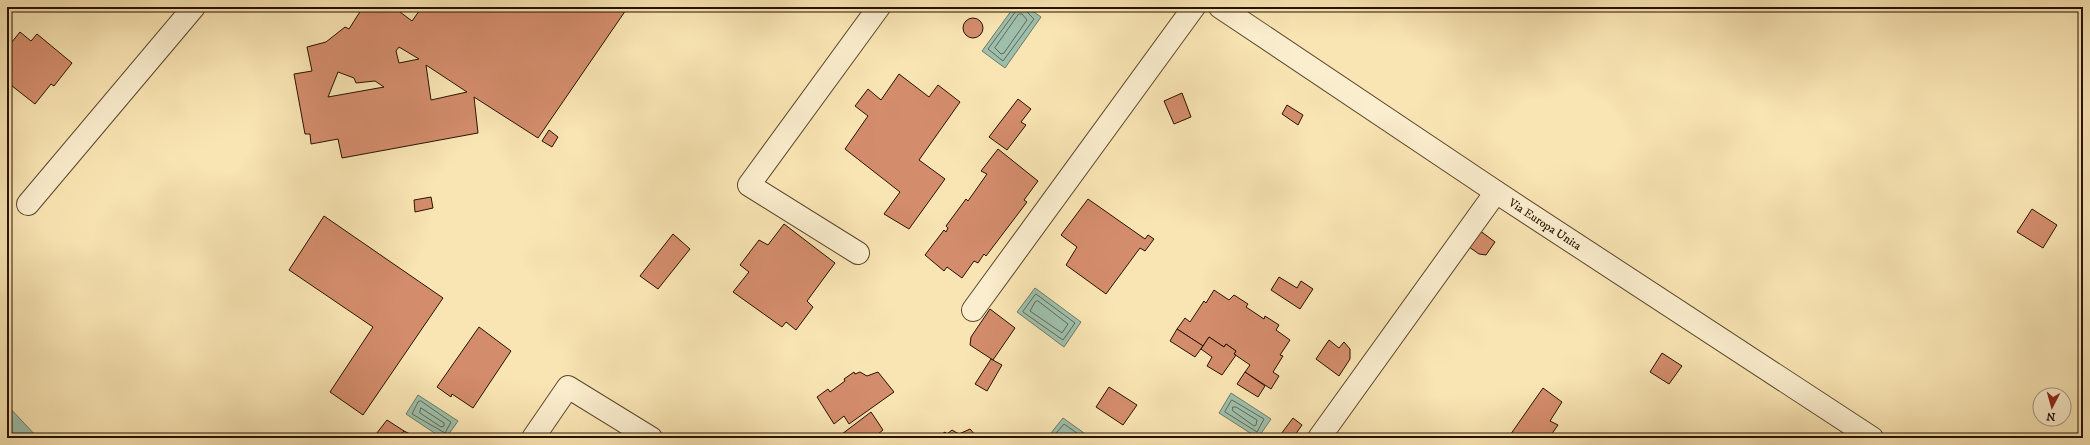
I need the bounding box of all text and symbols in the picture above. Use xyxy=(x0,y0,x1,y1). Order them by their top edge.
street label: Via Europa Unita xyxy=(1505,195,1585,254)
north arrow xyxy=(2032,387,2072,427)
text: N xyxy=(2046,409,2056,423)

